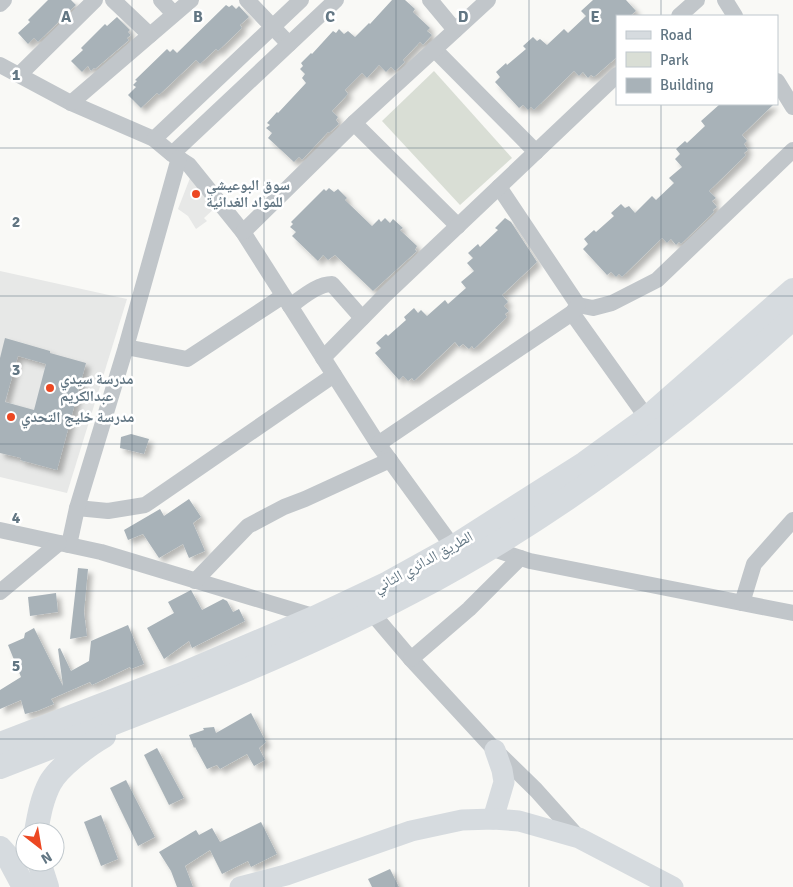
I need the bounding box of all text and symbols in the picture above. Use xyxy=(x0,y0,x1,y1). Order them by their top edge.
text: A xyxy=(61,7,72,27)
text: B xyxy=(193,7,203,27)
text: C xyxy=(325,7,335,27)
text: D xyxy=(458,7,469,27)
text: E xyxy=(590,7,600,27)
legend xyxy=(616,15,778,105)
text: Road xyxy=(660,26,692,44)
text: Park xyxy=(660,51,689,69)
text: 1 xyxy=(12,65,21,85)
text: Building xyxy=(660,76,714,94)
place label: سوق البوعيشي للمواد الغدائية xyxy=(206,176,290,211)
marker: سوق البوعيشي للمواد الغدائية xyxy=(190,188,202,200)
text: 2 xyxy=(12,212,20,232)
text: 3 xyxy=(12,360,20,380)
place label: مدرسة سيدي عبدالكريم xyxy=(60,370,134,406)
marker: مدرسة سيدي عبدالكريم xyxy=(44,382,56,394)
place label: مدرسة خليج التحدي xyxy=(21,408,134,429)
marker: مدرسة خليج التحدي xyxy=(5,411,17,423)
text: 4 xyxy=(12,508,21,528)
street label: الطريق الدائري الثاني xyxy=(370,527,477,599)
text: 5 xyxy=(12,656,20,676)
north arrow xyxy=(15,822,65,872)
text: N xyxy=(38,848,55,868)

